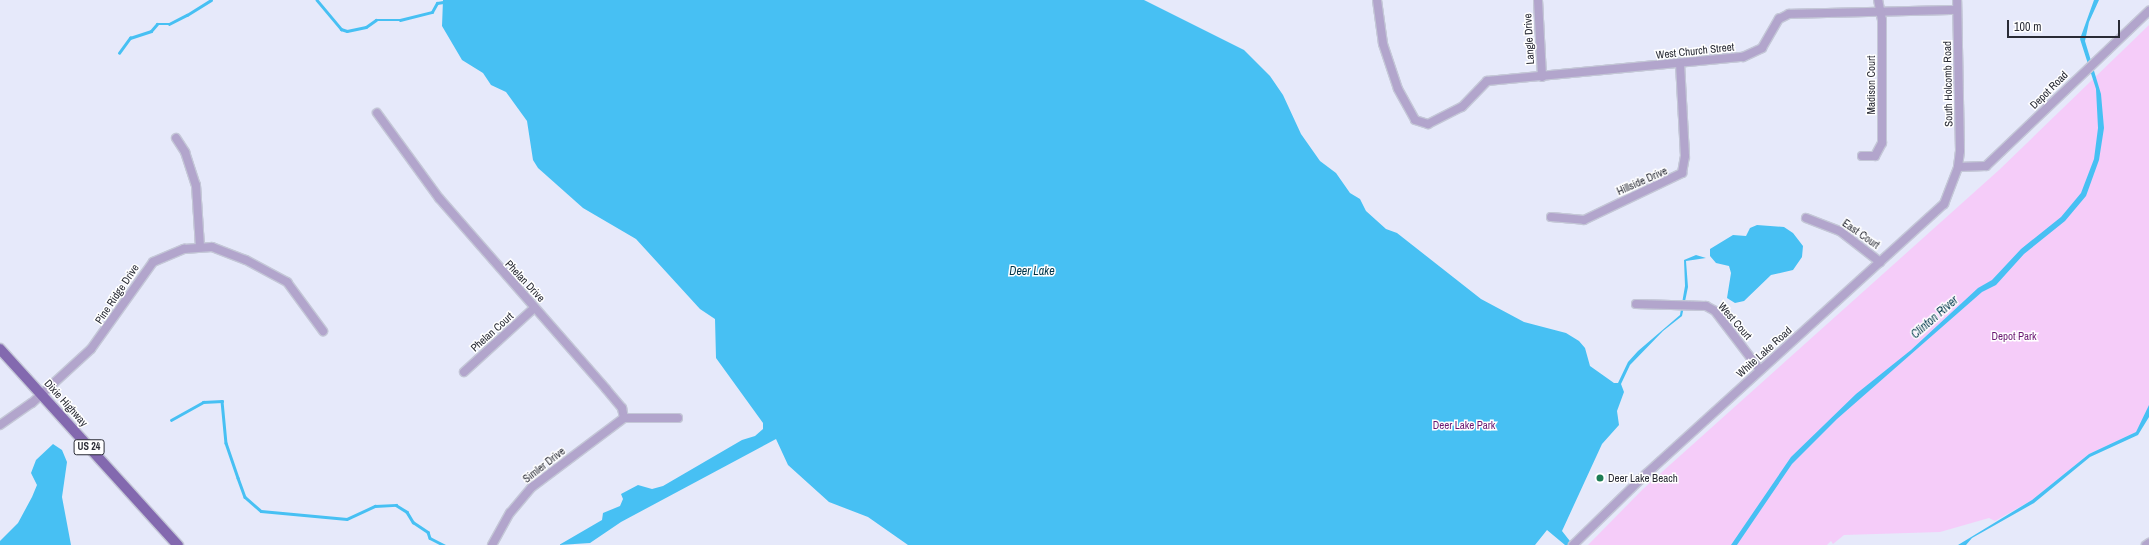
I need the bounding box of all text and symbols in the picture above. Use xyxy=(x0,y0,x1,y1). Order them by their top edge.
scale bar xyxy=(2009,12,2122,38)
street label: Langle Drive xyxy=(1521,13,1537,65)
text: 100 m xyxy=(2014,19,2041,35)
street label: West Church Street xyxy=(1655,40,1735,62)
street label: South Holcomb Road xyxy=(1941,41,1955,127)
street label: Madison Court xyxy=(1864,55,1878,115)
street label: Depot Road xyxy=(2027,68,2071,112)
street label: Hillside Drive xyxy=(1615,164,1669,198)
street label: East Court xyxy=(1840,216,1882,252)
street label: Phelan Drive xyxy=(502,257,548,305)
street label: Pine Ridge Drive xyxy=(92,262,142,326)
water label: Deer Lake xyxy=(1009,265,1055,279)
water label: Clinton River xyxy=(1909,294,1961,342)
street label: West Court xyxy=(1715,300,1755,342)
street label: Phelan Court xyxy=(468,309,516,355)
street label: White Lake Road xyxy=(1734,324,1794,380)
park label: Depot Park xyxy=(1991,329,2037,343)
street label: Dixie Highway xyxy=(41,377,91,429)
park label: Deer Lake Park xyxy=(1433,418,1495,432)
road number: US 24 xyxy=(73,439,105,455)
street label: Simler Drive xyxy=(520,444,568,486)
place label: Deer Lake Beach xyxy=(1608,471,1678,485)
marker: Deer Lake Beach xyxy=(1595,473,1605,483)

